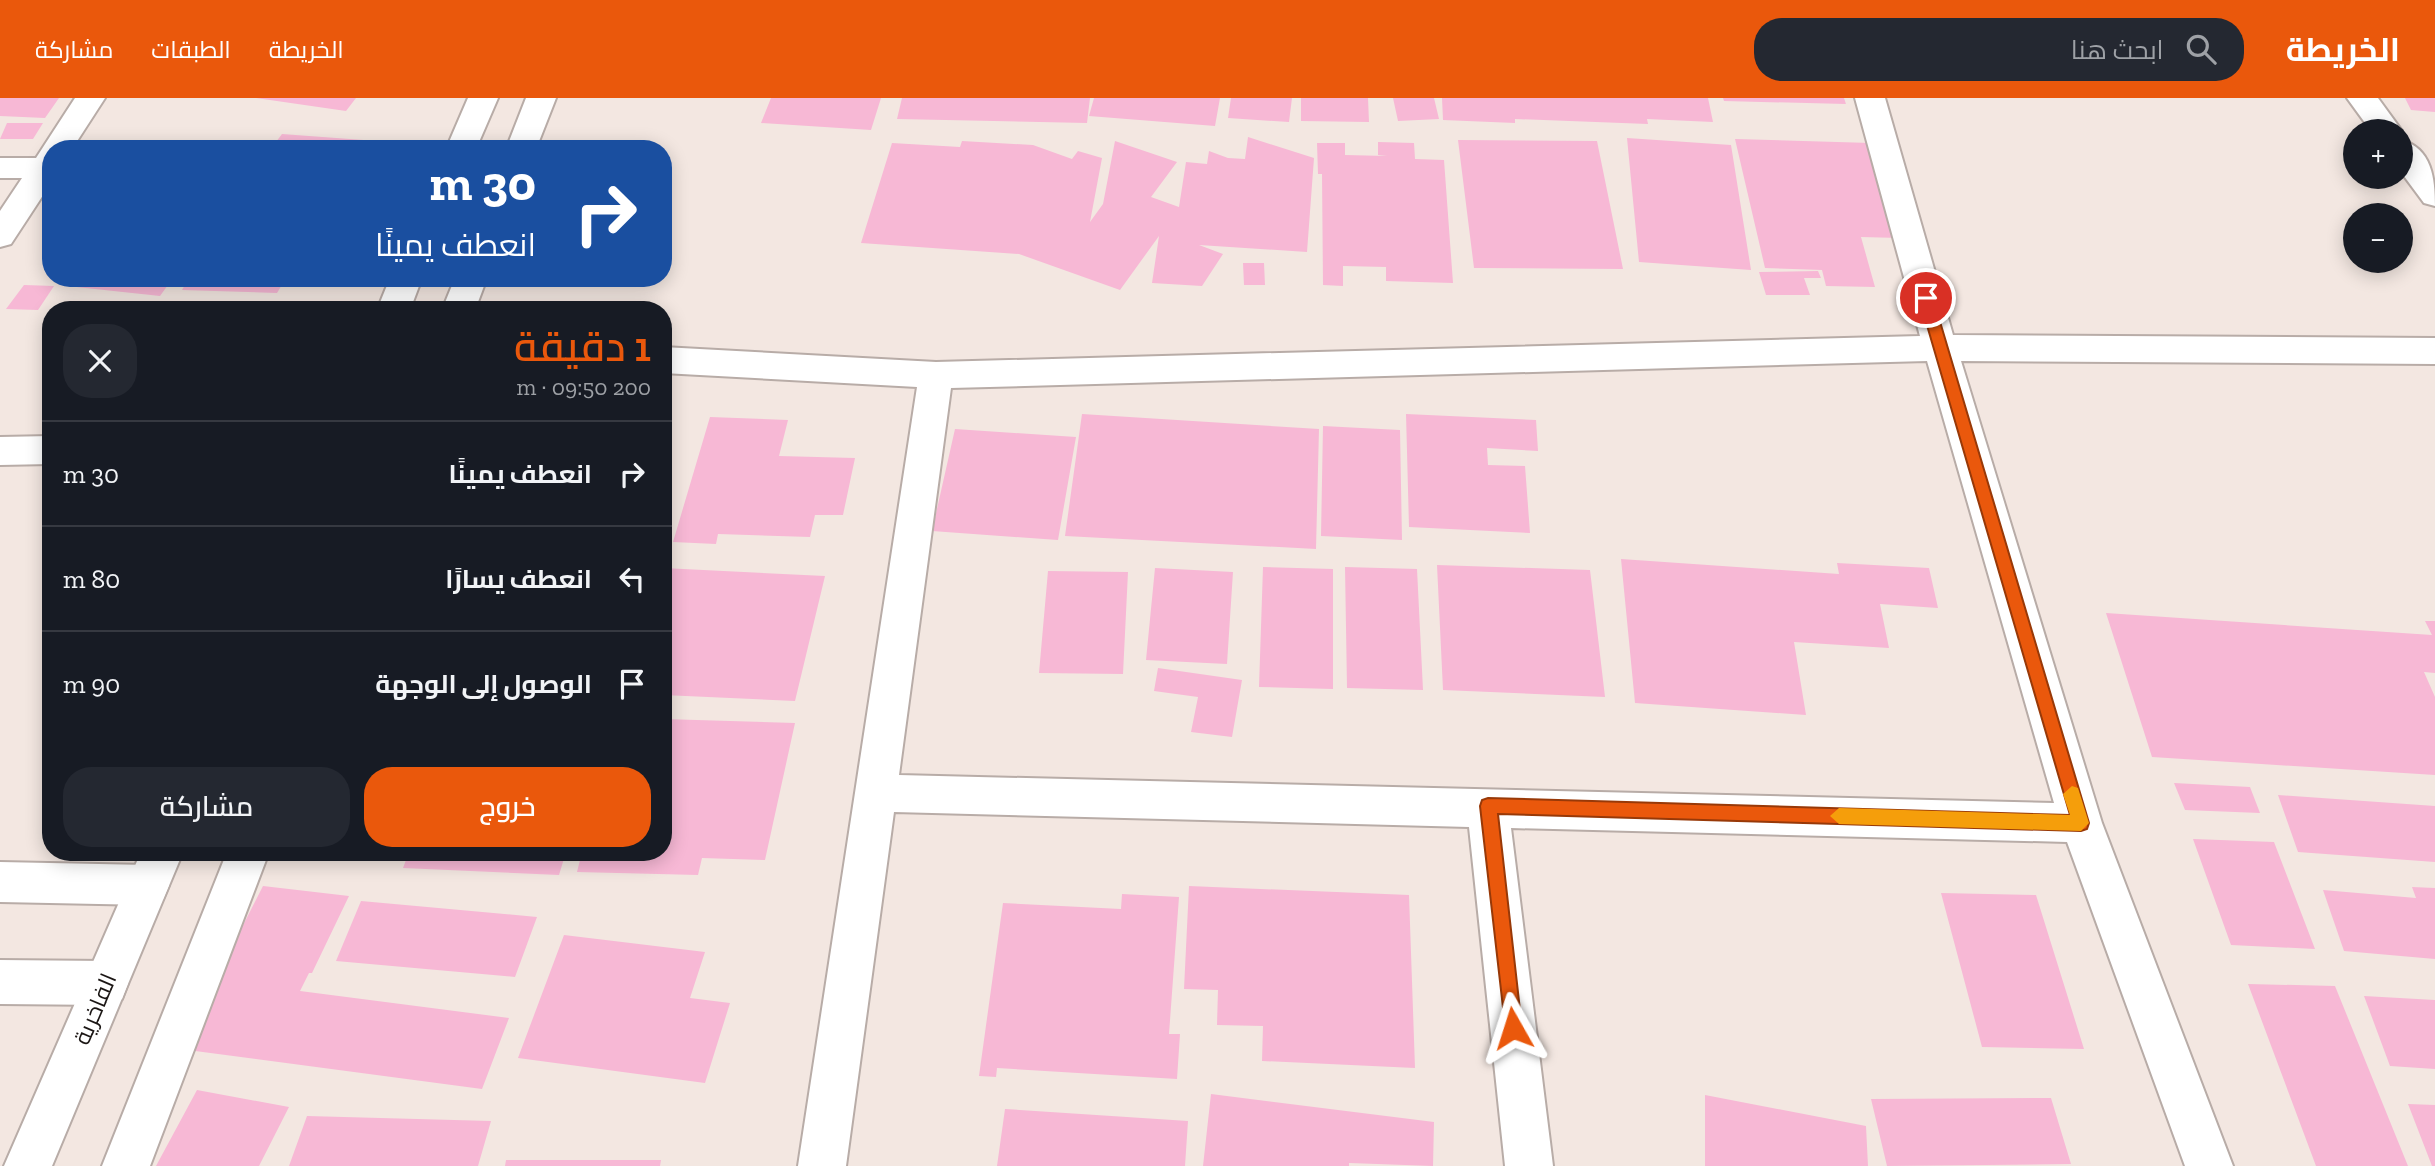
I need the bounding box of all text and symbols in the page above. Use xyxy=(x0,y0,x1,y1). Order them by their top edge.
search box xyxy=(1754,18,2244,81)
icon: search xyxy=(2182,30,2220,68)
text: الخريطة xyxy=(2286,30,2400,69)
text: ابحث هنا xyxy=(2071,34,2164,66)
text: مشاركة xyxy=(35,35,113,64)
text: الطبقات xyxy=(151,35,231,64)
text: الخريطة xyxy=(269,35,344,64)
map controls xyxy=(2343,119,2413,273)
button: + xyxy=(2343,119,2413,189)
text: 30 m xyxy=(430,154,536,213)
icon: right xyxy=(560,168,651,259)
button: − xyxy=(2343,203,2413,273)
text: انعطف يمينًا xyxy=(375,226,536,264)
pin xyxy=(1896,268,1956,328)
icon: arrive xyxy=(1907,279,1945,317)
text: 1 دقيقة xyxy=(514,321,651,372)
button: close xyxy=(63,324,137,398)
text: 200 m · 09:50 xyxy=(516,373,651,401)
icon: right xyxy=(613,455,651,493)
text: 30 m xyxy=(63,458,119,490)
text: انعطف يمينًا xyxy=(449,458,592,490)
icon: left xyxy=(613,560,651,598)
text: 80 m xyxy=(63,563,120,595)
text: انعطف يسارًا xyxy=(445,563,592,595)
icon: arrive xyxy=(613,665,651,703)
text: 90 m xyxy=(63,668,120,700)
text: الوصول إلى الوجهة xyxy=(375,668,592,700)
button: مشاركة xyxy=(63,767,350,847)
button: خروج xyxy=(364,767,651,847)
street label: الفاخرية xyxy=(67,969,123,1049)
position arrow xyxy=(1476,991,1550,1065)

